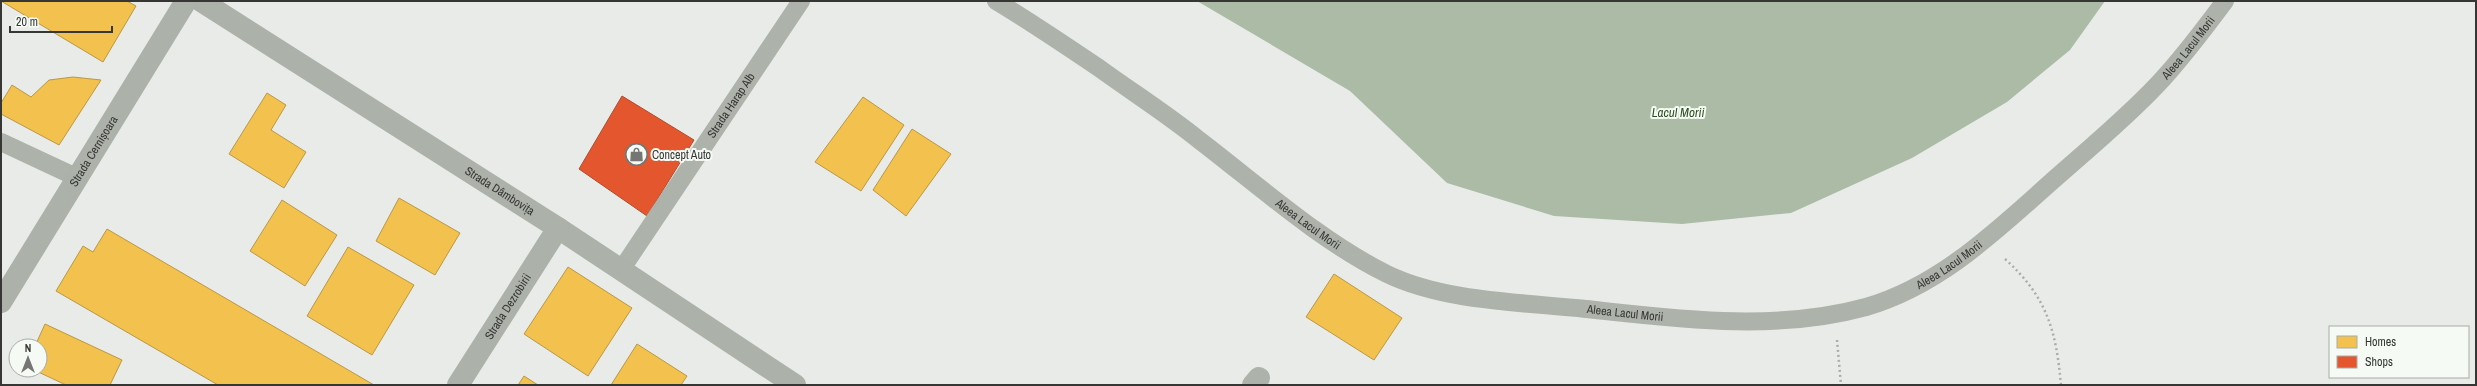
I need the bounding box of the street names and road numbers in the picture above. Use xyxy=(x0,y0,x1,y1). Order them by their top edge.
street label: Aleea Lacul Morii xyxy=(2157,13,2219,84)
street label: Strada Harap Alb xyxy=(704,70,759,141)
street label: Strada Cernișoara xyxy=(66,112,122,190)
street label: Strada Dâmbovița xyxy=(462,163,538,219)
street label: Aleea Lacul Morii xyxy=(1271,195,1344,253)
street label: Aleea Lacul Morii xyxy=(1912,237,1986,294)
street label: Strada Dezrobirii xyxy=(481,271,535,343)
street label: Aleea Lacul Morii xyxy=(1585,301,1664,325)

